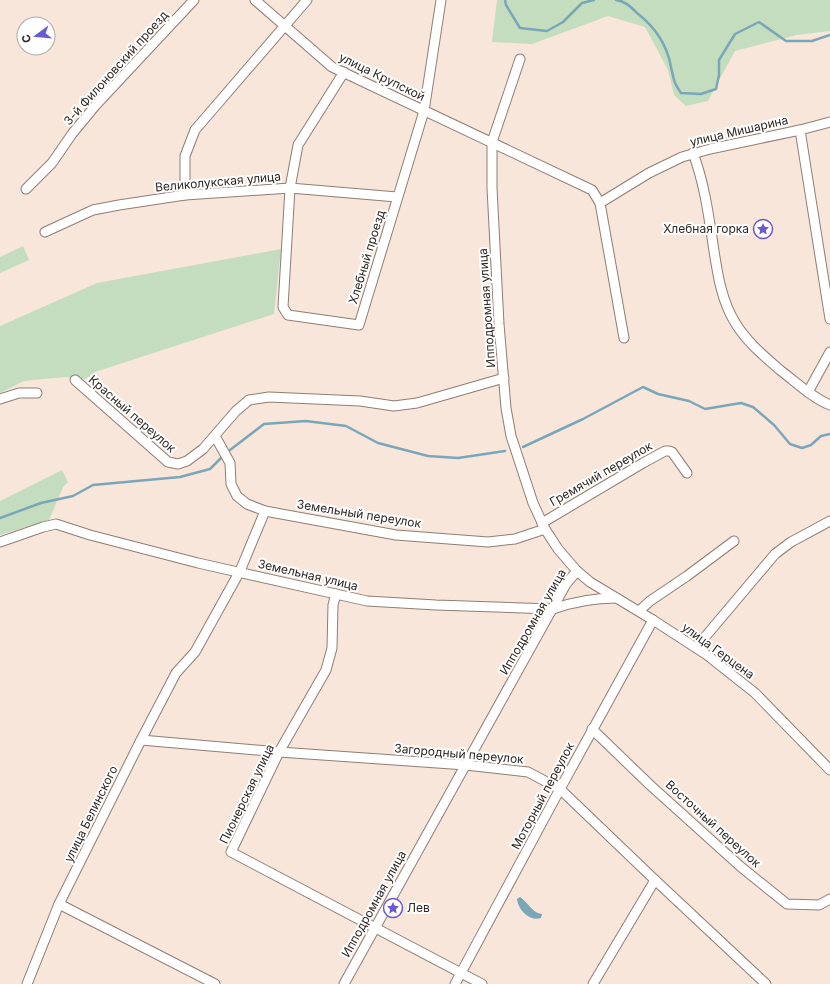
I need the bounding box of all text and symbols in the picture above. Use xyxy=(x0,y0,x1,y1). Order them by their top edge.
street label: 3-й Филоновский проезд xyxy=(60,7,171,128)
north arrow xyxy=(16,16,56,56)
text: С xyxy=(19,33,34,45)
street label: улица Крупской xyxy=(337,49,428,104)
street label: улица Мишарина xyxy=(688,112,789,149)
street label: Великолукская улица xyxy=(154,169,281,194)
street label: Хлебный проезд xyxy=(345,208,388,306)
place icon: Хлебная горка xyxy=(752,218,774,240)
place label: Хлебная горка xyxy=(663,221,749,236)
street label: Ипподромная улица xyxy=(475,248,498,368)
street label: Красный переулок xyxy=(86,372,179,456)
street label: Гремячий переулок xyxy=(547,438,655,509)
street label: Земельный переулок xyxy=(296,496,423,531)
street label: Земельная улица xyxy=(257,556,360,593)
street label: Ипподромная улица xyxy=(496,566,569,677)
street label: улица Герцена xyxy=(679,619,757,682)
street label: Моторный переулок xyxy=(508,739,577,852)
street label: Загородный переулок xyxy=(394,740,525,767)
street label: Пионерская улица xyxy=(216,742,277,846)
street label: улица Белинского xyxy=(61,763,120,865)
street label: Восточный переулок xyxy=(663,777,764,871)
street label: Ипподромная улица xyxy=(338,848,409,960)
place icon: Лев xyxy=(382,897,404,919)
place label: Лев xyxy=(407,900,430,915)

